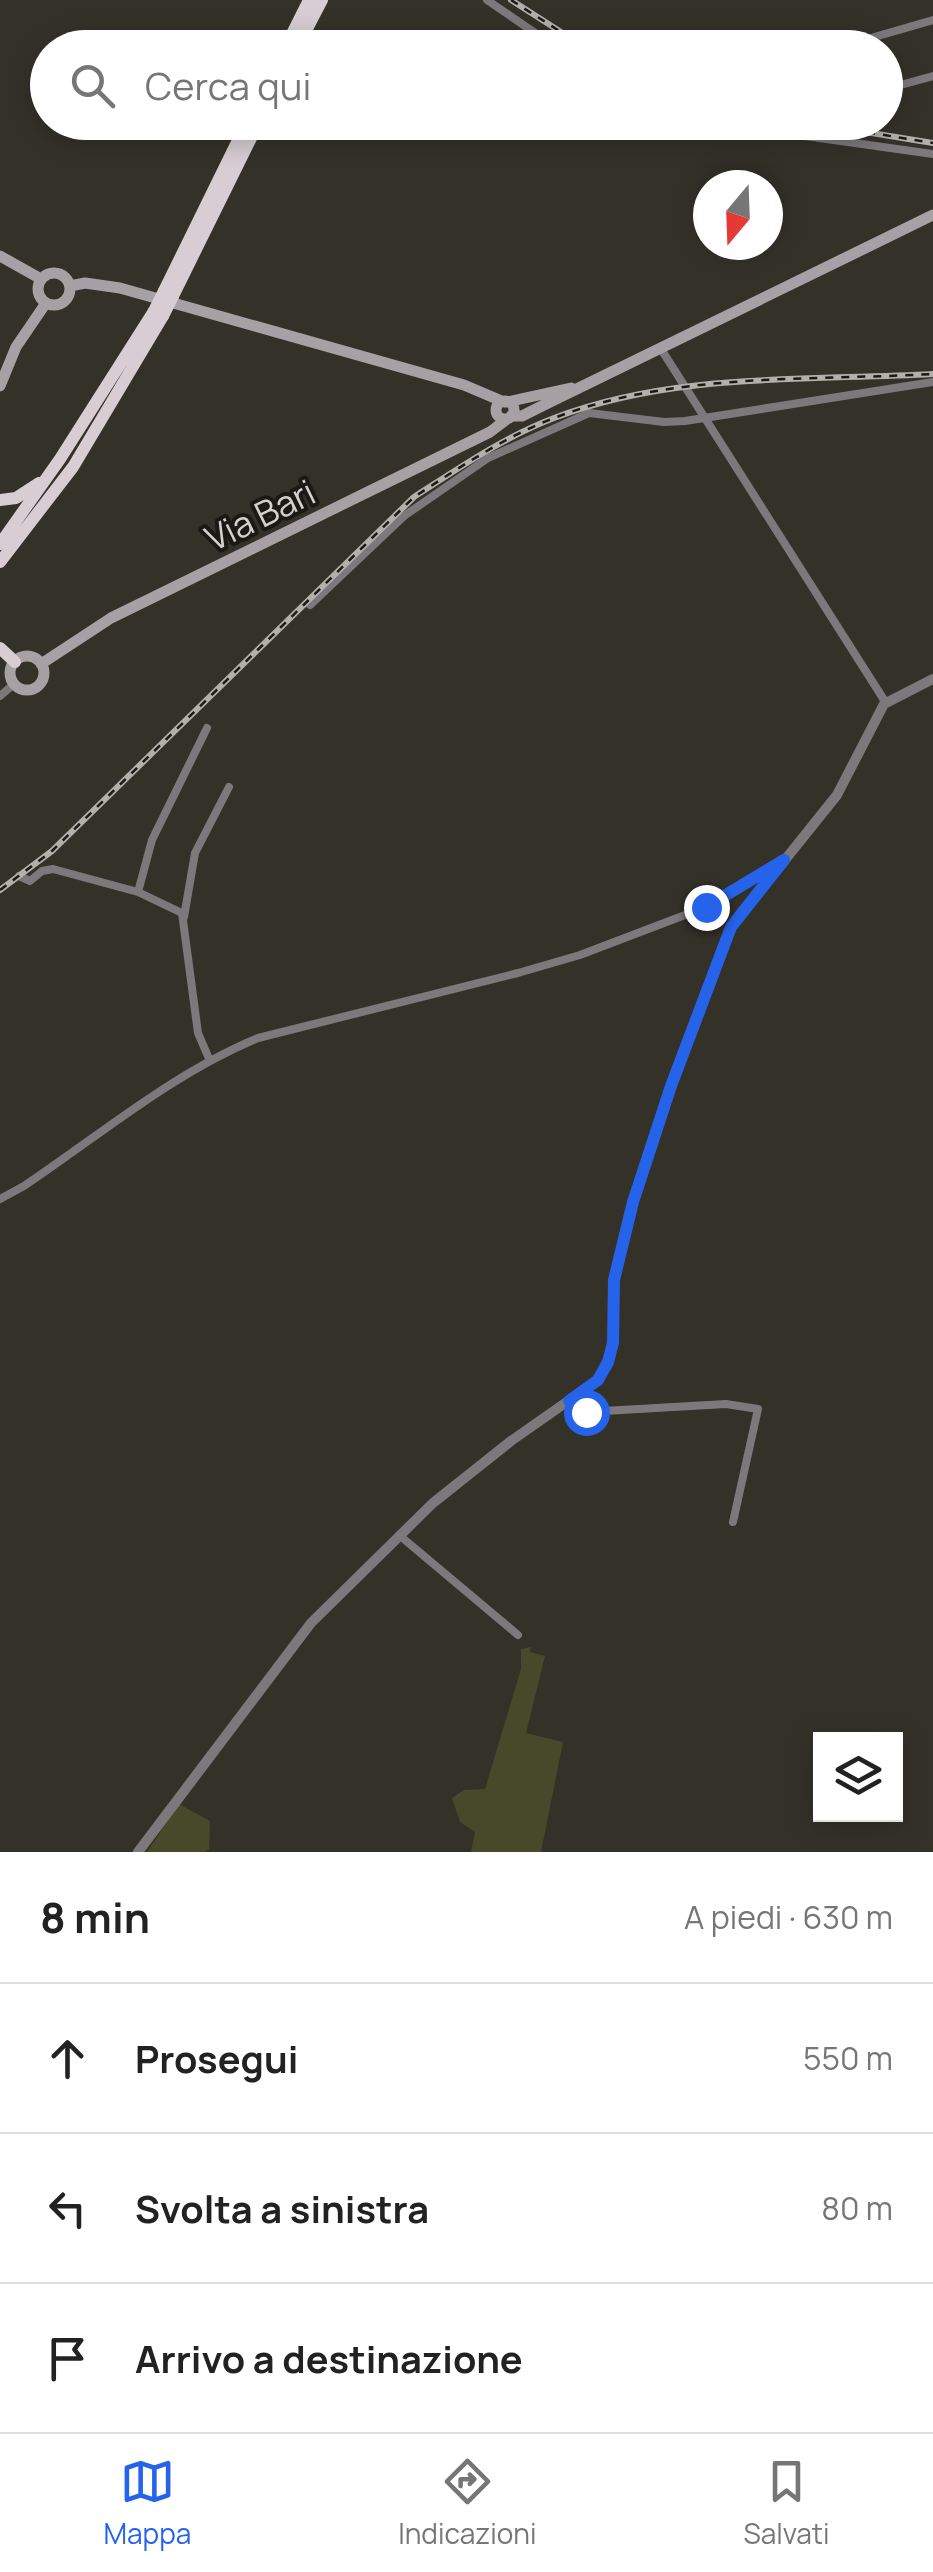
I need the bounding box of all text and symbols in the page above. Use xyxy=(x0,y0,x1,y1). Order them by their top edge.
search box xyxy=(30,30,903,140)
icon: search xyxy=(65,58,120,113)
text: Cerca qui xyxy=(145,59,311,111)
north arrow xyxy=(693,170,783,260)
street label: Via Bari xyxy=(197,468,323,562)
route end xyxy=(684,885,730,931)
route start xyxy=(564,1390,610,1436)
map controls xyxy=(813,1732,903,1822)
button: layers xyxy=(813,1732,903,1822)
text: 8 min xyxy=(40,1888,150,1946)
text: A piedi · 630 m xyxy=(684,1895,893,1939)
icon: ahead xyxy=(40,2031,95,2086)
text: Prosegui xyxy=(135,2032,298,2084)
text: 550 m xyxy=(803,2036,893,2080)
icon: left xyxy=(40,2181,95,2236)
text: Svolta a sinistra xyxy=(135,2182,429,2234)
text: 80 m xyxy=(821,2186,893,2230)
icon: arrive xyxy=(40,2331,95,2386)
text: Arrivo a destinazione xyxy=(135,2332,523,2384)
tab: Mappa xyxy=(103,2454,191,2552)
tab: Indicazioni xyxy=(398,2454,536,2552)
tab: Salvati xyxy=(743,2454,829,2552)

